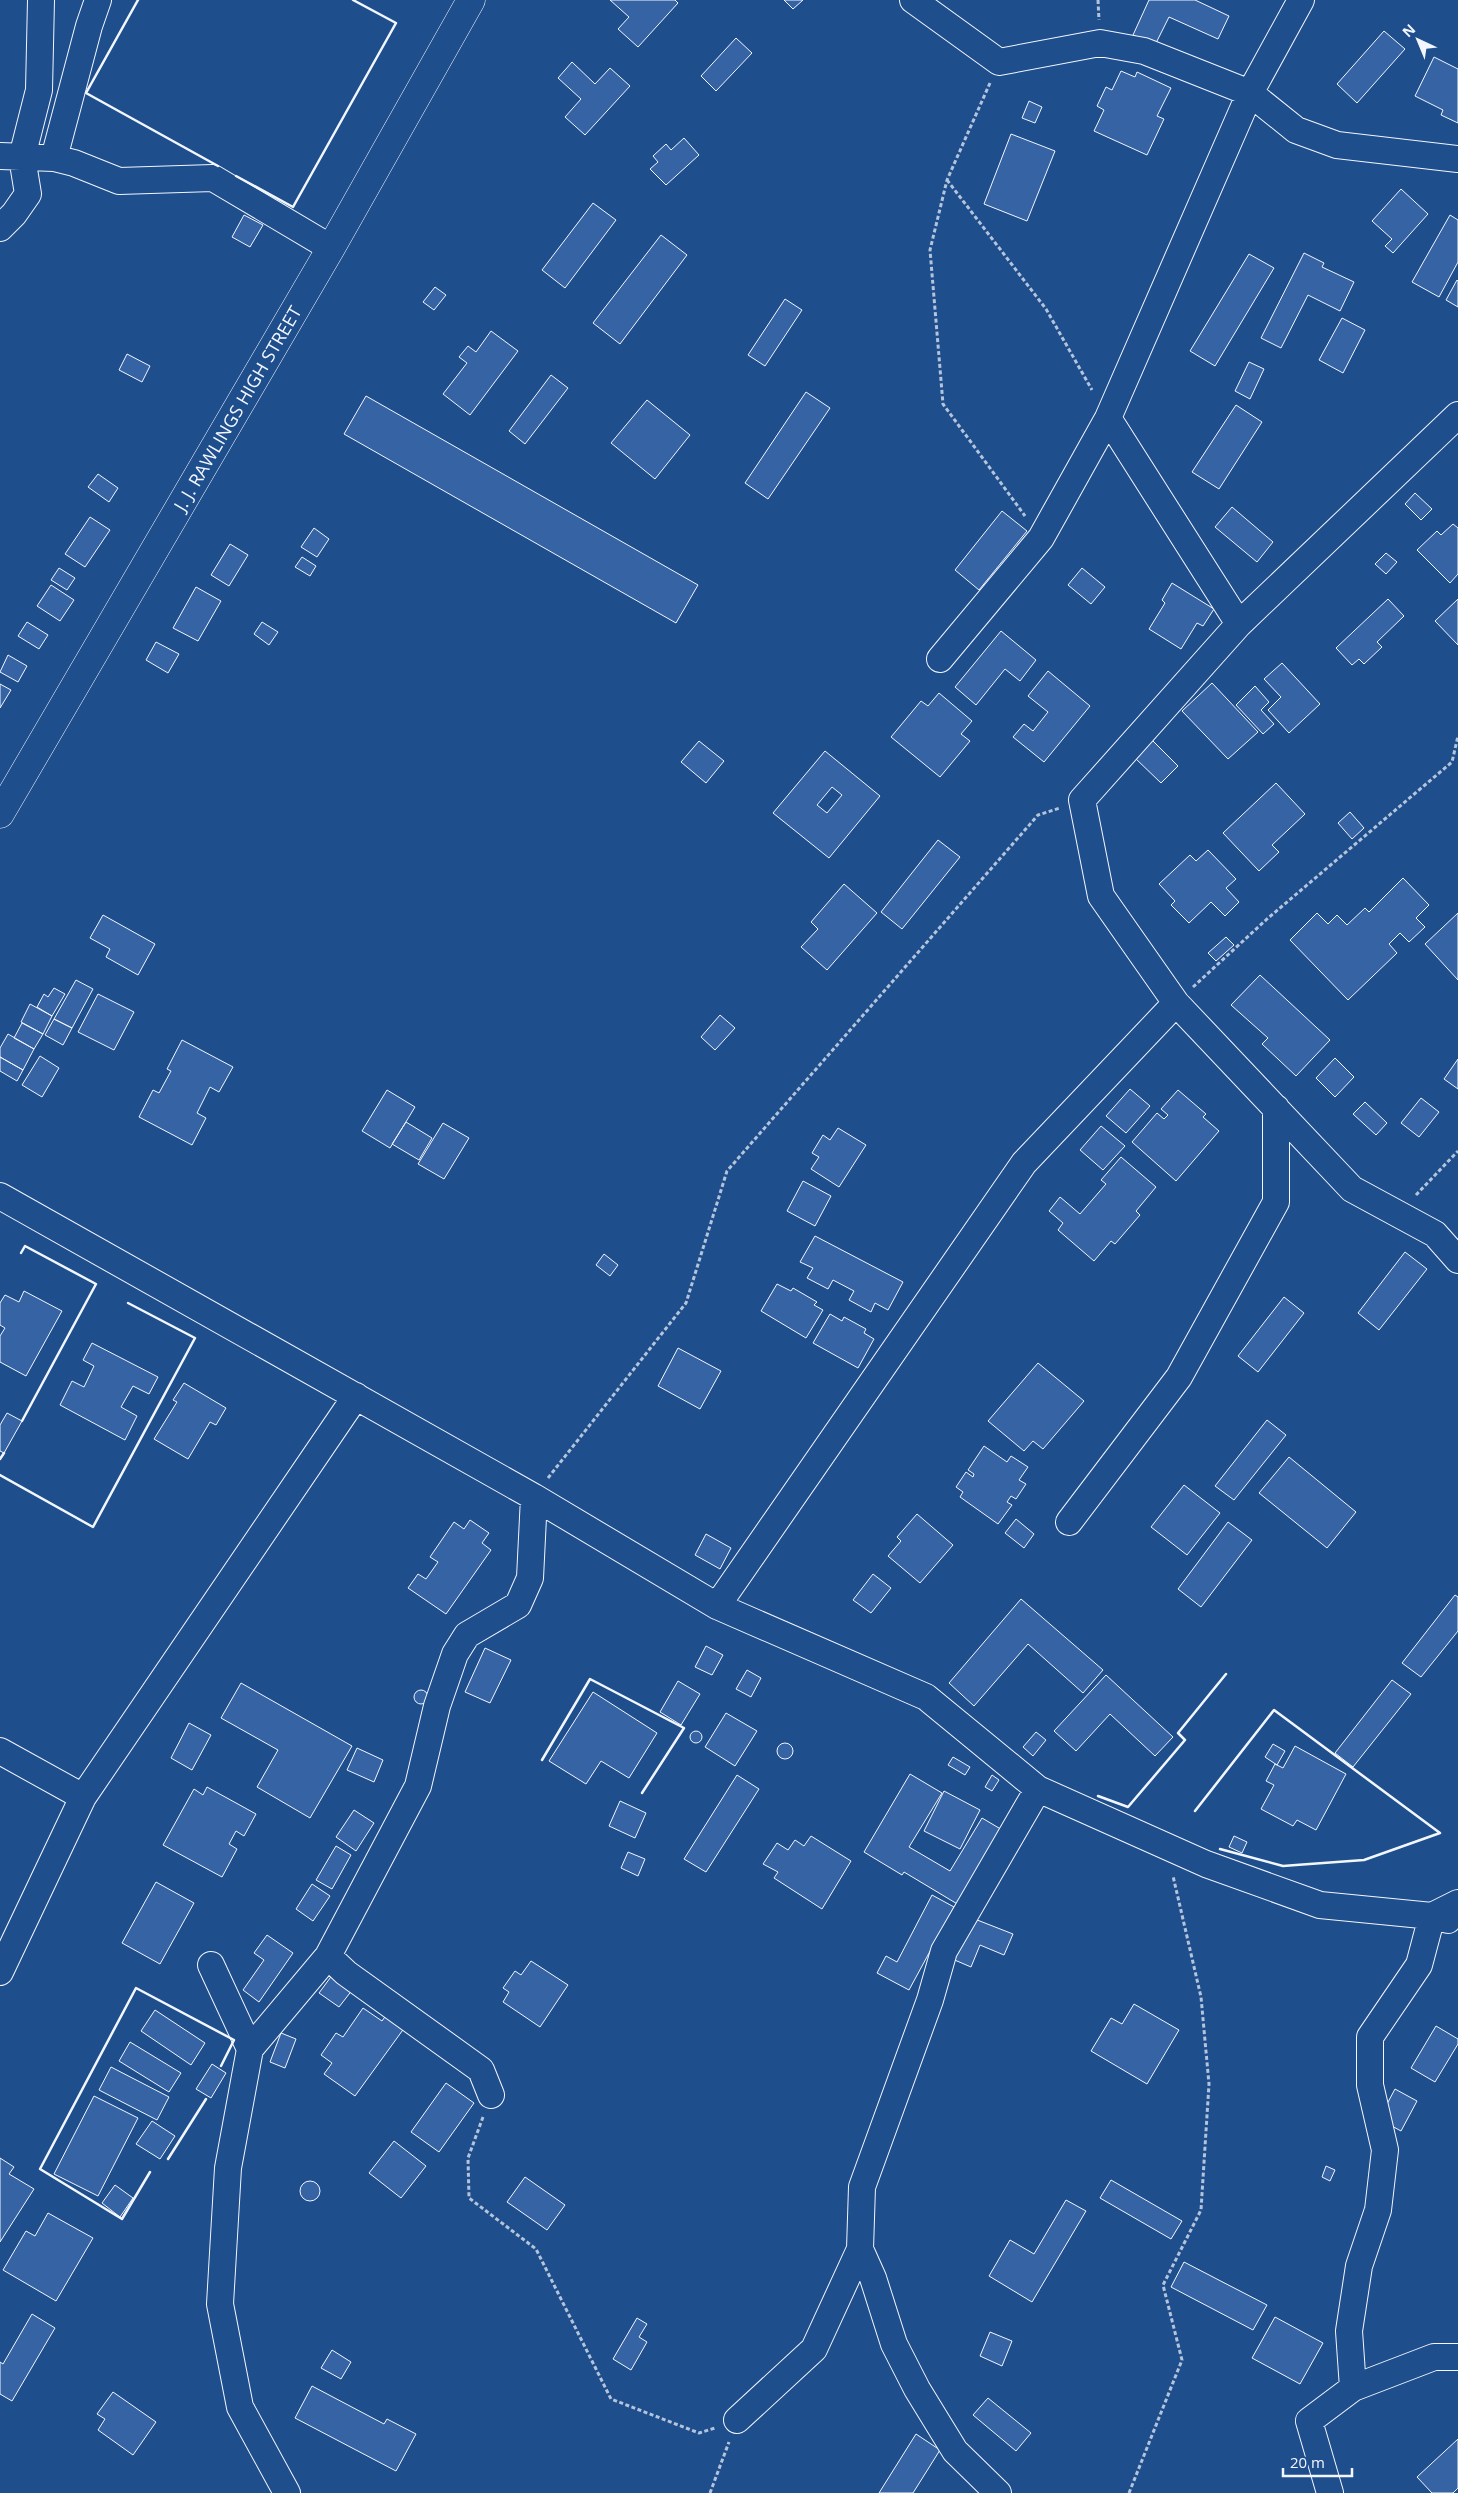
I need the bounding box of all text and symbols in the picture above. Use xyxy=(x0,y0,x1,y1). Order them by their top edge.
north arrow xyxy=(1393,15,1443,65)
text: N xyxy=(1398,19,1419,41)
street label: J. J. RAWLINGS HIGH STREET xyxy=(167,301,307,517)
scale bar xyxy=(1283,2446,1352,2478)
text: 20 m xyxy=(1290,2452,1325,2472)

